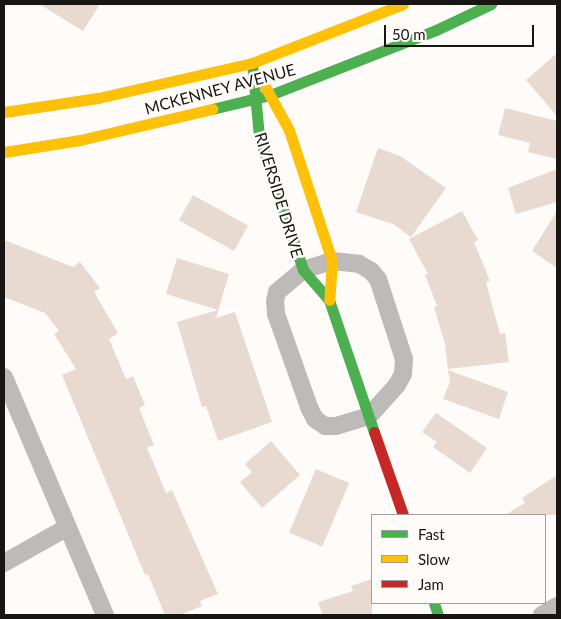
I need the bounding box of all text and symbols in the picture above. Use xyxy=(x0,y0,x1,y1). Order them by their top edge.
scale bar xyxy=(386,15,536,47)
text: 50 m xyxy=(392,25,426,43)
street label: MCKENNEY AVENUE xyxy=(142,59,298,119)
street label: RIVERSIDE DRIVE xyxy=(251,130,307,260)
legend xyxy=(371,514,546,604)
text: Fast xyxy=(418,525,445,543)
text: Slow xyxy=(418,550,450,568)
text: Jam xyxy=(418,575,444,593)

